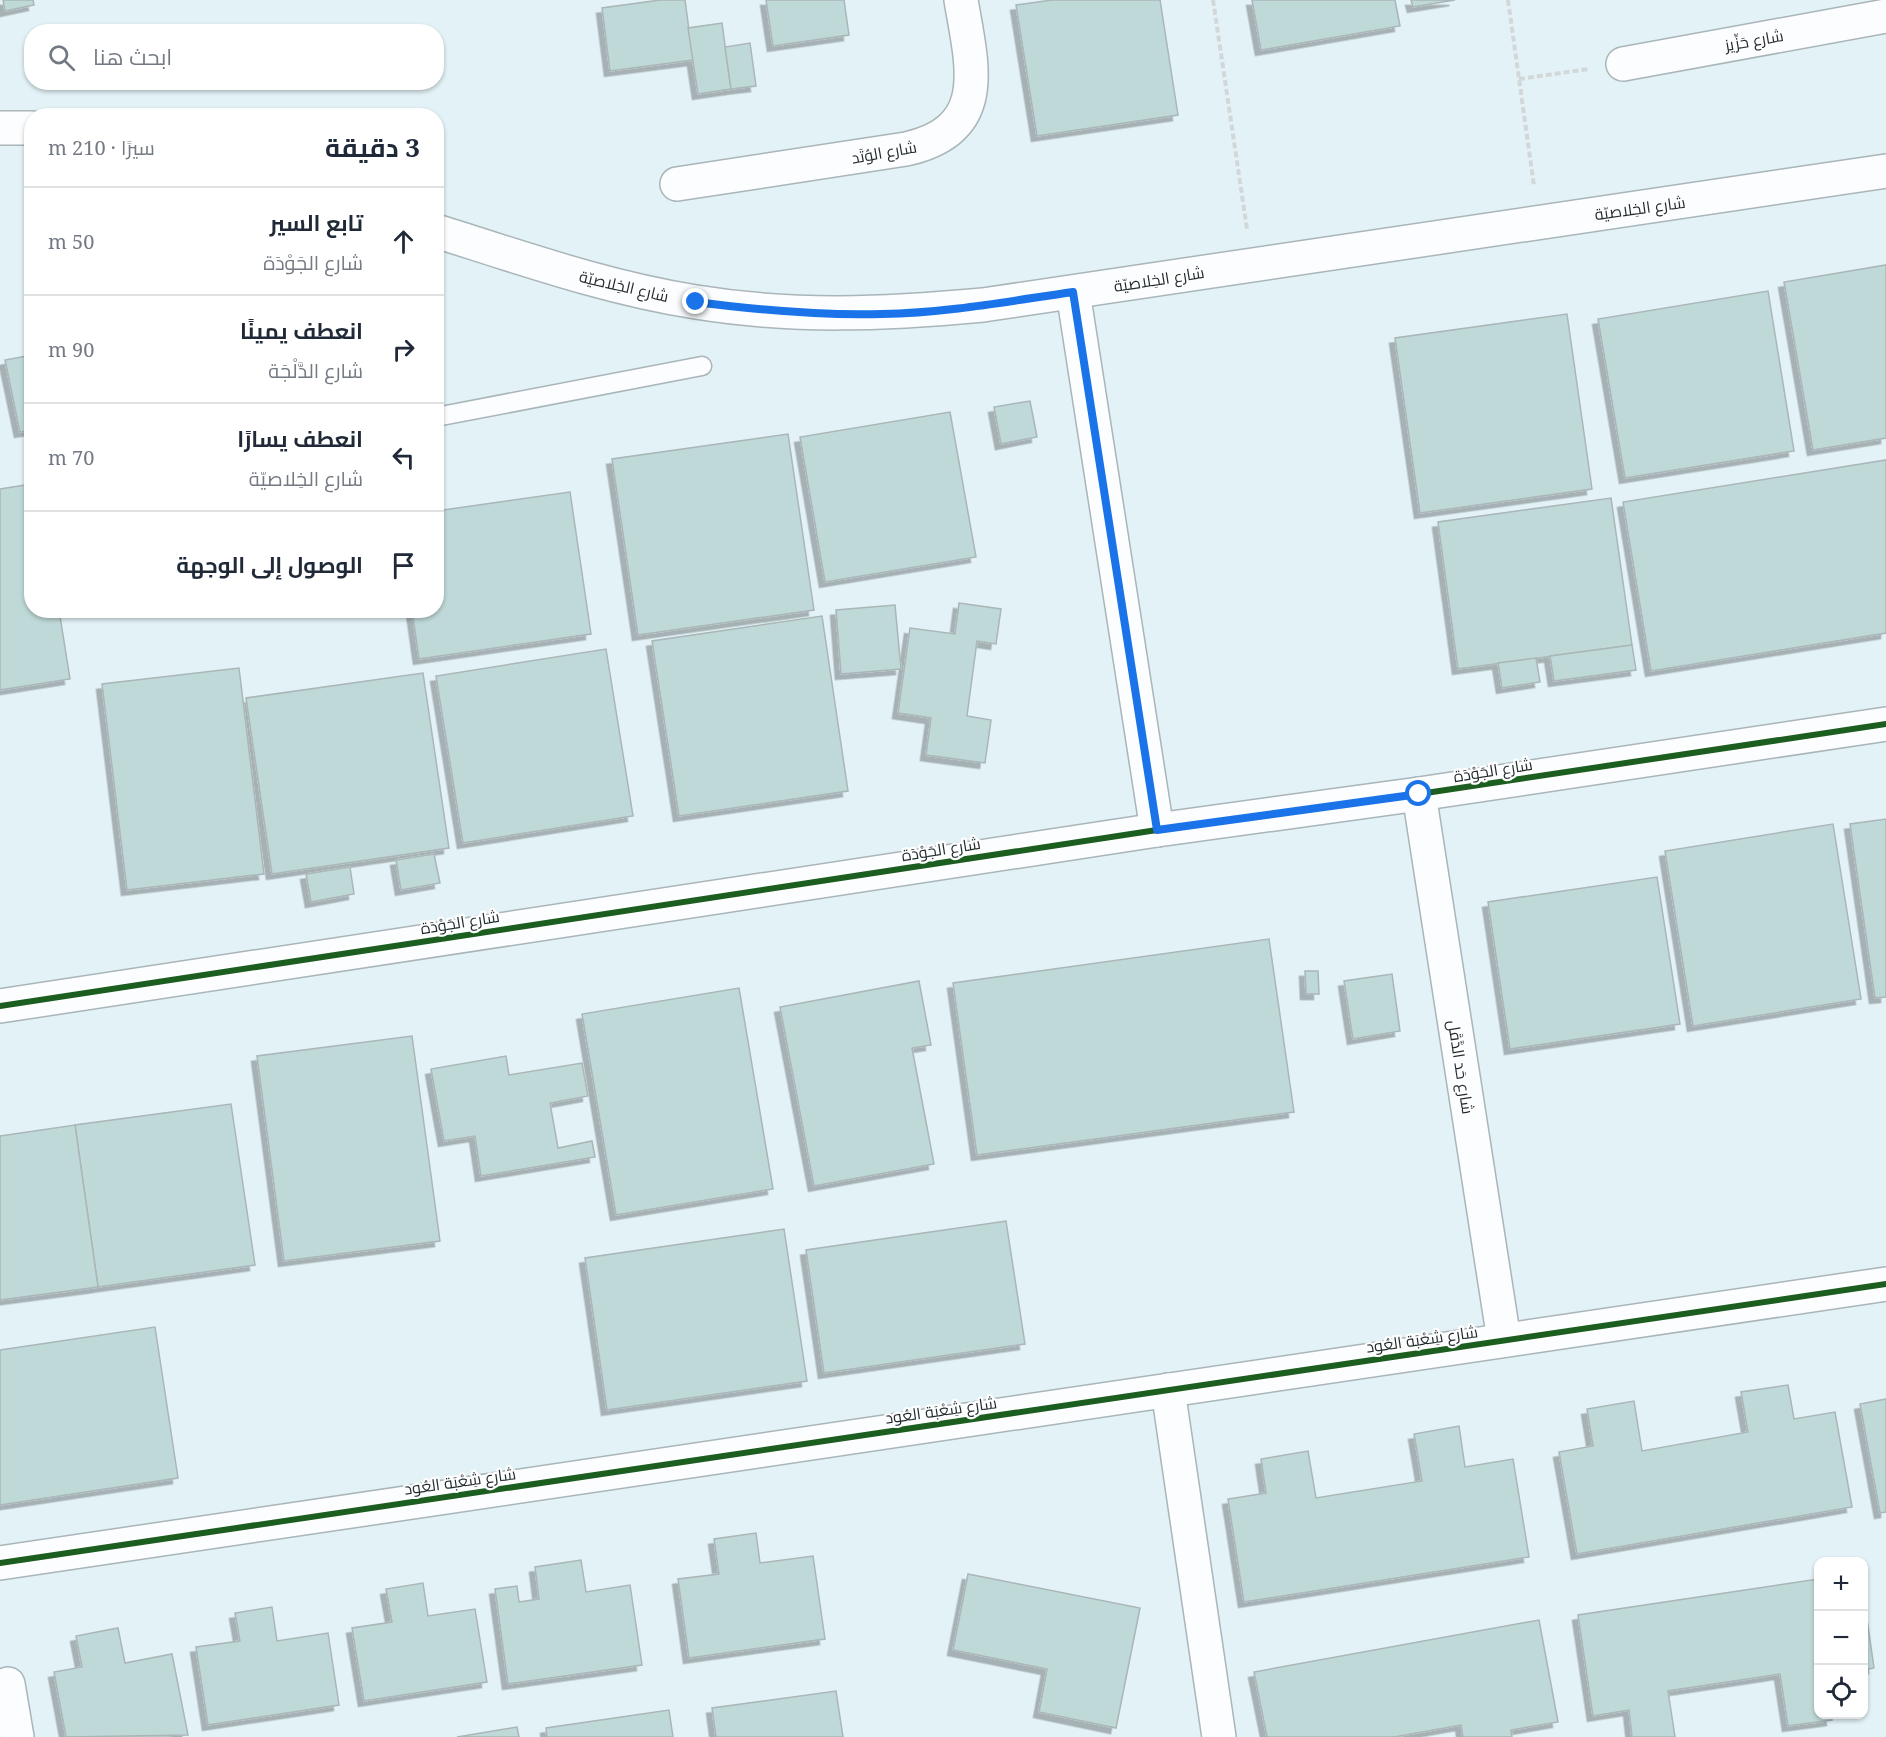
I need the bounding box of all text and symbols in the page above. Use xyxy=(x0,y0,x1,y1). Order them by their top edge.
search box xyxy=(24,24,444,90)
street label: شارع حَزِّيز xyxy=(1722,24,1785,57)
icon: search xyxy=(45,41,78,74)
text: ابحث هنا xyxy=(93,41,172,71)
text: 3 دقيقة xyxy=(325,129,420,165)
text: سيرًا · 210 m xyxy=(48,134,155,161)
street label: شارع الوُتَد xyxy=(850,135,919,170)
street label: شارع الخِلاصيّة xyxy=(1593,191,1687,226)
text: تابع السير xyxy=(270,207,363,237)
icon: ahead xyxy=(387,225,420,258)
text: 50 m xyxy=(48,228,94,255)
text: شارع الجَوْدَة xyxy=(263,249,363,276)
street label: شارع الخِلاصيّة xyxy=(1112,261,1206,298)
street label: شارع الخِلاصيّة xyxy=(577,265,671,308)
route end xyxy=(682,288,708,314)
text: انعطف يمينًا xyxy=(240,315,363,345)
icon: right xyxy=(387,333,420,366)
text: 90 m xyxy=(48,336,94,363)
text: شارع الدَّلْجَة xyxy=(268,357,363,384)
text: انعطف يسارًا xyxy=(237,423,363,453)
icon: left xyxy=(387,441,420,474)
text: 70 m xyxy=(48,444,94,471)
text: شارع الخِلاصيّة xyxy=(249,465,363,492)
text: الوصول إلى الوجهة xyxy=(176,549,363,579)
icon: arrive xyxy=(387,549,420,582)
street label: شارع الجَوْدَة xyxy=(1452,753,1534,788)
route start xyxy=(1405,780,1431,806)
street label: شارع الجَوْدَة xyxy=(900,832,982,867)
street label: شارع الجَوْدَة xyxy=(419,905,501,940)
street label: شارع حَد الدَّقَل xyxy=(1442,1018,1479,1116)
street label: شارع شِعْبَة العُود xyxy=(1365,1320,1479,1359)
street label: شارع شِعْبَة العُود xyxy=(884,1391,998,1430)
street label: شارع شِعْبَة العُود xyxy=(403,1462,517,1501)
map controls xyxy=(1814,1557,1868,1719)
button: + xyxy=(1814,1557,1868,1611)
button: − xyxy=(1814,1611,1868,1665)
button: locate xyxy=(1814,1665,1868,1719)

